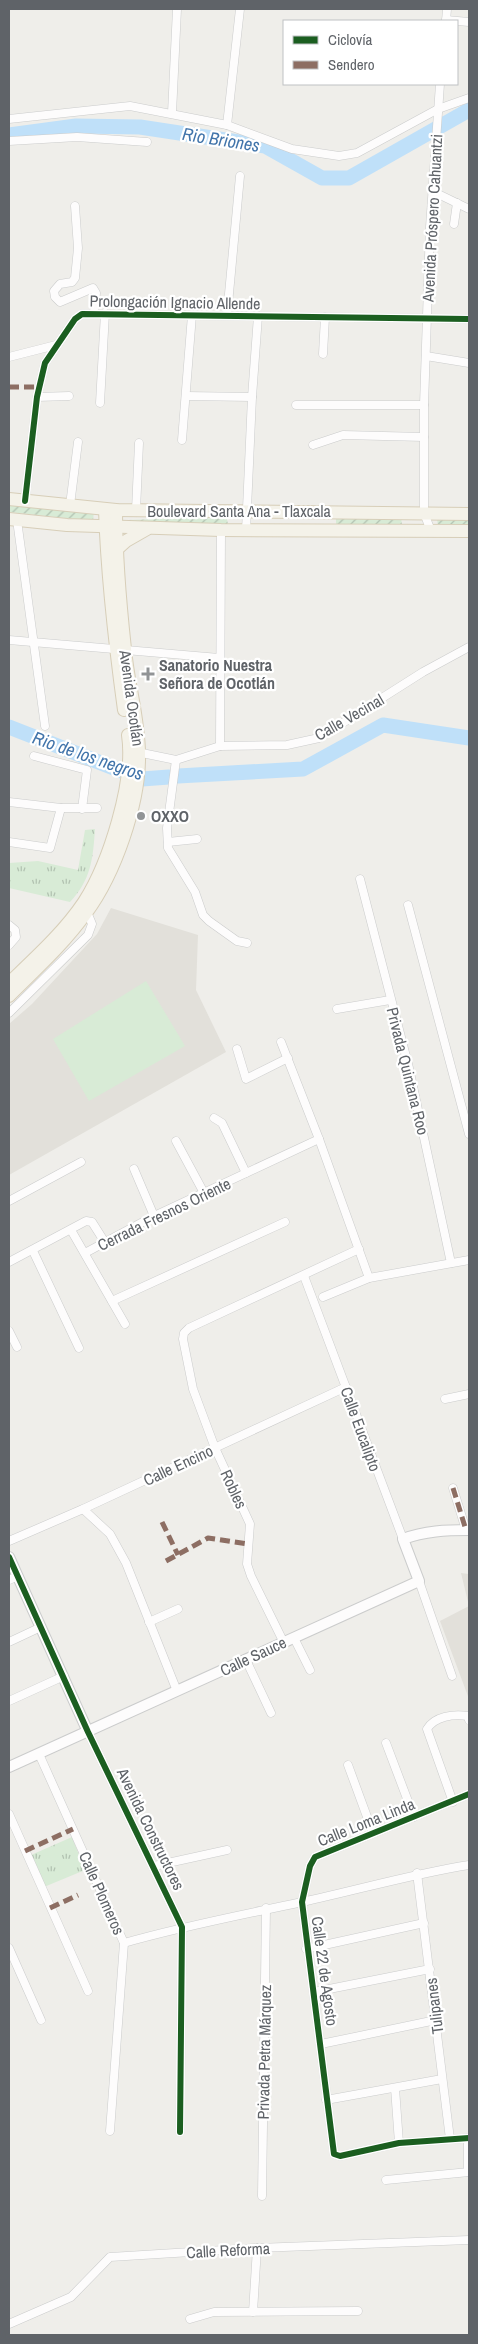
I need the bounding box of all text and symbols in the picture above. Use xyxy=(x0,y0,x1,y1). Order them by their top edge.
legend xyxy=(283,20,458,85)
text: Ciclovía xyxy=(328,29,373,50)
text: Sendero xyxy=(328,54,375,75)
water label: Rio Briones xyxy=(181,121,262,158)
street label: Avenida Próspero Cahuantzi xyxy=(417,133,447,304)
street label: Prolongación Ignacio Allende xyxy=(89,290,261,314)
street label: Boulevard Santa Ana - Tlaxcala xyxy=(147,500,331,522)
street label: Avenida Ocotlán xyxy=(114,648,150,747)
place label: Sanatorio Nuestra Señora de Ocotlán xyxy=(159,654,275,694)
marker: Sanatorio Nuestra Señora de Ocotlán xyxy=(141,667,155,681)
street label: Calle Vecinal xyxy=(310,688,388,746)
water label: Rio de los negros xyxy=(29,725,147,786)
place label: OXXO xyxy=(151,805,189,827)
marker: OXXO xyxy=(135,810,147,822)
street label: Privada Quintana Roo xyxy=(382,1005,434,1137)
street label: Cerrada Fresnos Oriente xyxy=(94,1172,234,1256)
street label: Calle Eucalipto xyxy=(336,1384,386,1474)
street label: Calle Encino xyxy=(140,1439,216,1491)
street label: Robles xyxy=(215,1466,253,1512)
street label: Calle Sauce xyxy=(216,1631,290,1681)
street label: Avenida Constructores xyxy=(111,1763,190,1894)
street label: Calle Loma Linda xyxy=(314,1792,418,1851)
street label: Calle Plomeros xyxy=(74,1848,130,1938)
street label: Calle 22 de Agosto xyxy=(306,1915,344,2027)
street label: Tulipanes xyxy=(420,1977,448,2035)
street label: Privada Petra Márquez xyxy=(252,1984,276,2120)
street label: Calle Reforma xyxy=(186,2237,271,2263)

